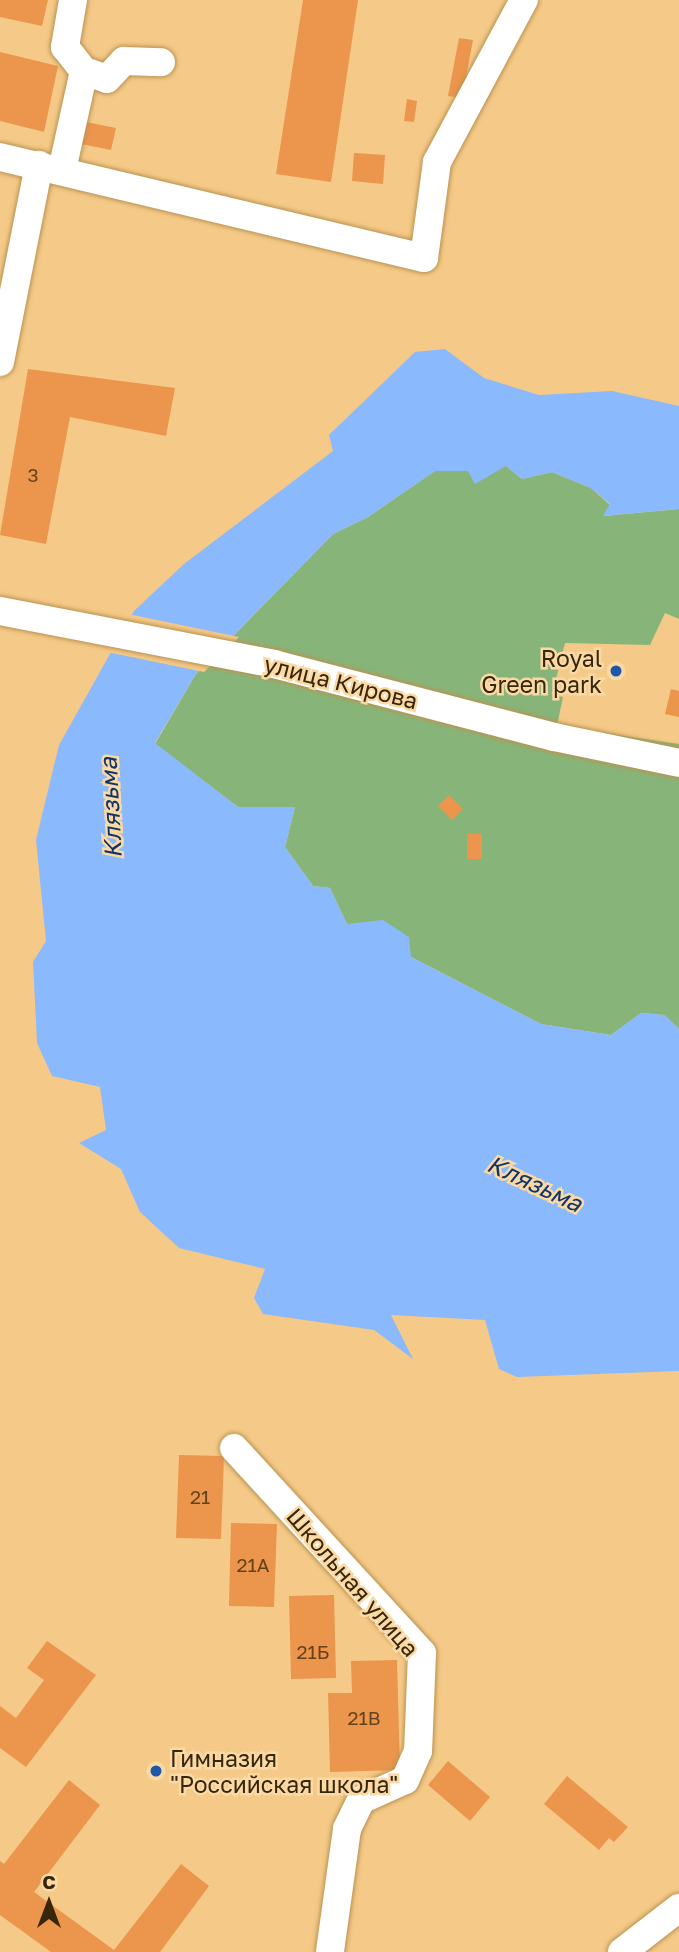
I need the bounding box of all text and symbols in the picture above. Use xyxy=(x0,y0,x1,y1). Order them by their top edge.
house number: 3 xyxy=(27,464,39,486)
place label: Royal Green park xyxy=(481,644,602,698)
street label: улица Кирова xyxy=(261,650,421,714)
marker: Royal Green park xyxy=(608,663,624,679)
water label: Клязьма xyxy=(93,757,127,859)
water label: Клязьма xyxy=(483,1149,587,1217)
house number: 21 xyxy=(190,1486,210,1508)
street label: Школьная улица xyxy=(281,1502,425,1662)
house number: 21А xyxy=(237,1554,269,1576)
house number: 21Б xyxy=(297,1641,329,1663)
house number: 21В xyxy=(348,1707,380,1729)
place label: Гимназия "Российская школа" xyxy=(170,1744,398,1798)
marker: Гимназия "Российская школа" xyxy=(148,1763,164,1779)
north arrow xyxy=(14,1868,84,1938)
text: С xyxy=(42,1870,56,1893)

